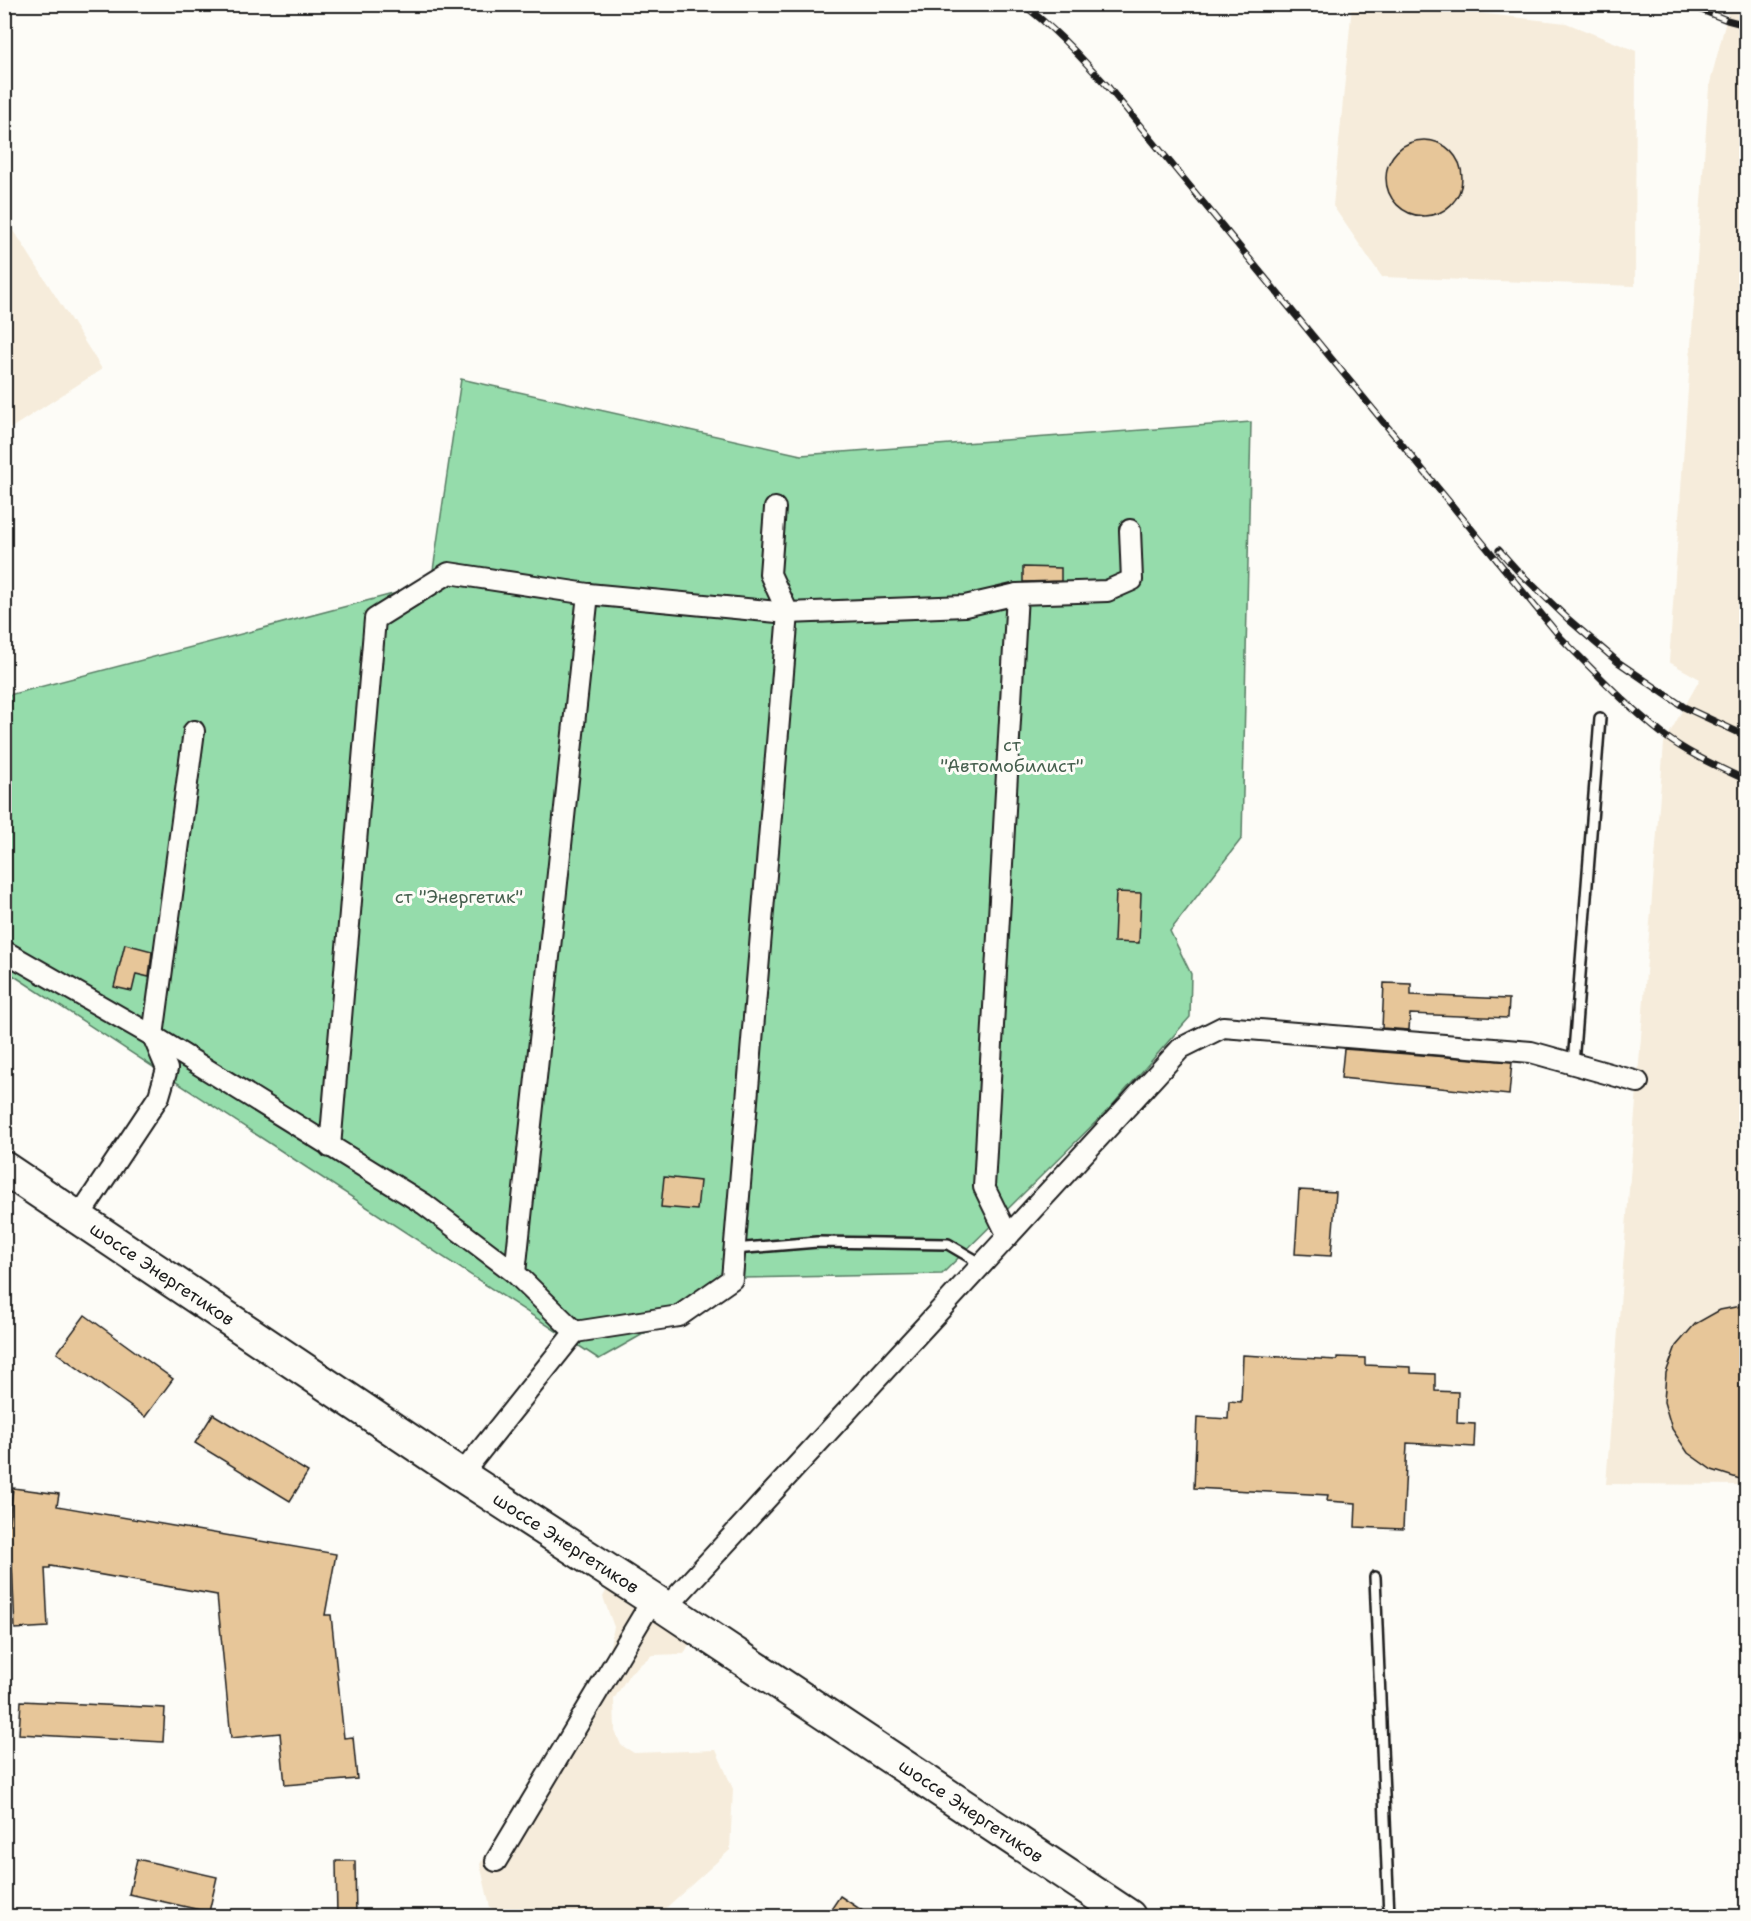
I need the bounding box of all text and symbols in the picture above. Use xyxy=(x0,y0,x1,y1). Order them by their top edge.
park label: ст "Автомобилист" xyxy=(940,733,1084,778)
park label: ст "Энергетик" xyxy=(395,885,523,909)
street label: шоссе Энергетиков xyxy=(85,1217,239,1331)
street label: шоссе Энергетиков xyxy=(488,1487,644,1599)
street label: шоссе Энергетиков xyxy=(894,1754,1048,1868)

